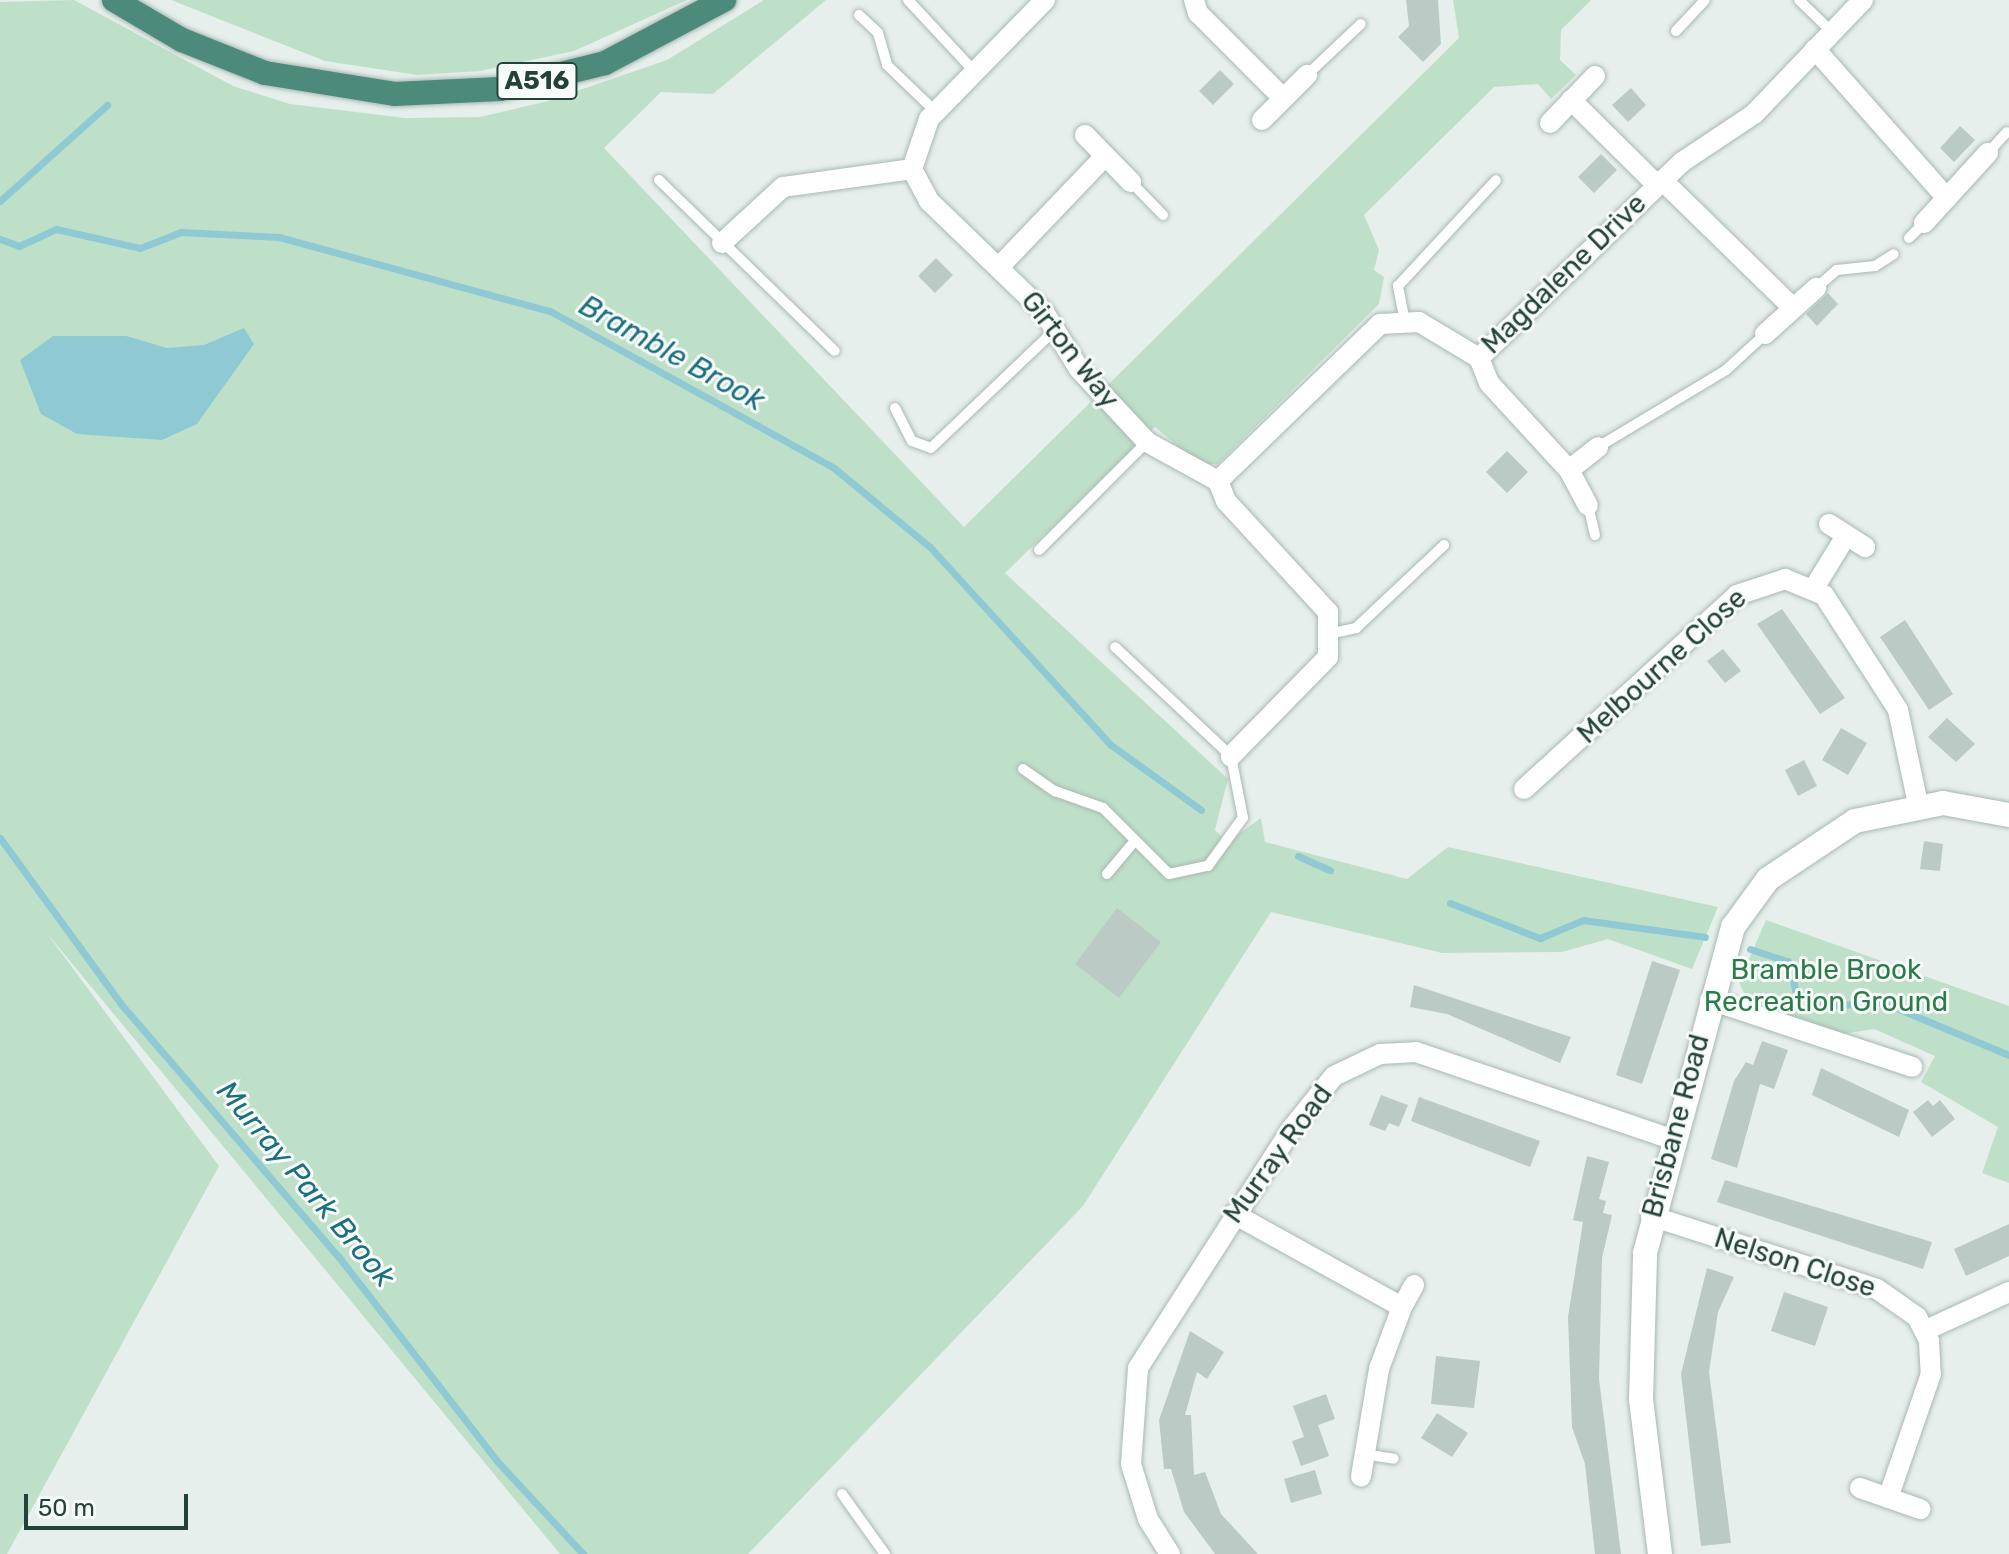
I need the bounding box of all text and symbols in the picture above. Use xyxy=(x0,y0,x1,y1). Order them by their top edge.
road number: A516 xyxy=(495,59,579,103)
street label: Magdalene Drive xyxy=(1475,187,1653,361)
street label: Girton Way xyxy=(1014,285,1126,415)
water label: Bramble Brook xyxy=(573,287,771,419)
street label: Melbourne Close xyxy=(1571,581,1753,751)
park label: Bramble Brook Recreation Ground xyxy=(1704,953,1948,1019)
street label: Brisbane Road xyxy=(1635,1031,1717,1221)
water label: Murray Park Brook xyxy=(209,1073,403,1295)
street label: Murray Road xyxy=(1216,1078,1340,1230)
street label: Nelson Close xyxy=(1710,1221,1880,1305)
scale bar xyxy=(28,1478,192,1528)
text: 50 m xyxy=(38,1494,95,1522)

